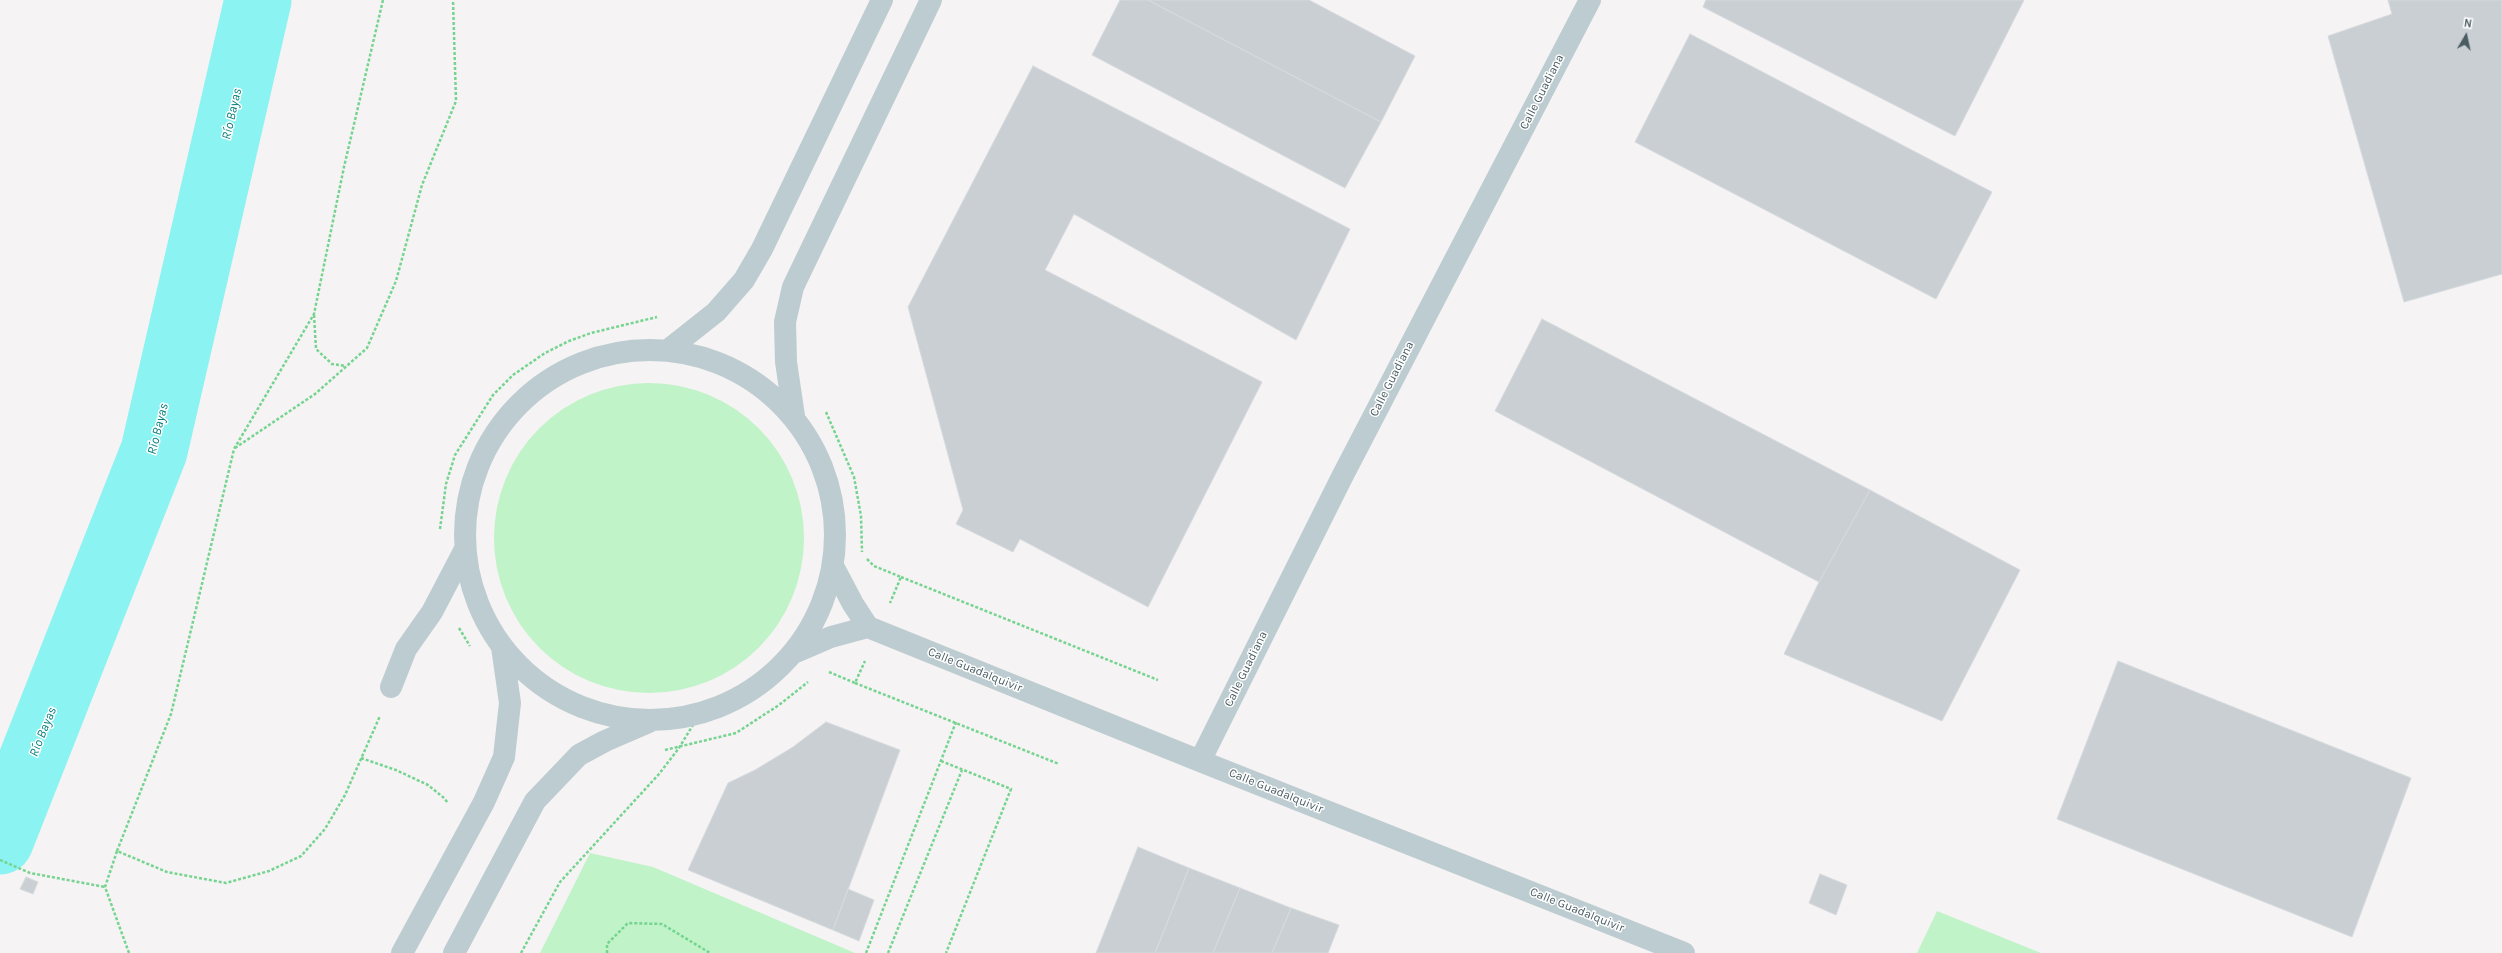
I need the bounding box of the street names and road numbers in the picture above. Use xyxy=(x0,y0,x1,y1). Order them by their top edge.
street label: Calle Guadiana xyxy=(1517,52,1567,132)
street label: Calle Guadiana xyxy=(1367,339,1417,419)
street label: Calle Guadiana xyxy=(1221,629,1271,709)
street label: Calle Guadalquivir xyxy=(926,645,1024,695)
street label: Calle Guadalquivir xyxy=(1227,766,1325,816)
street label: Calle Guadalquivir xyxy=(1528,885,1626,935)

